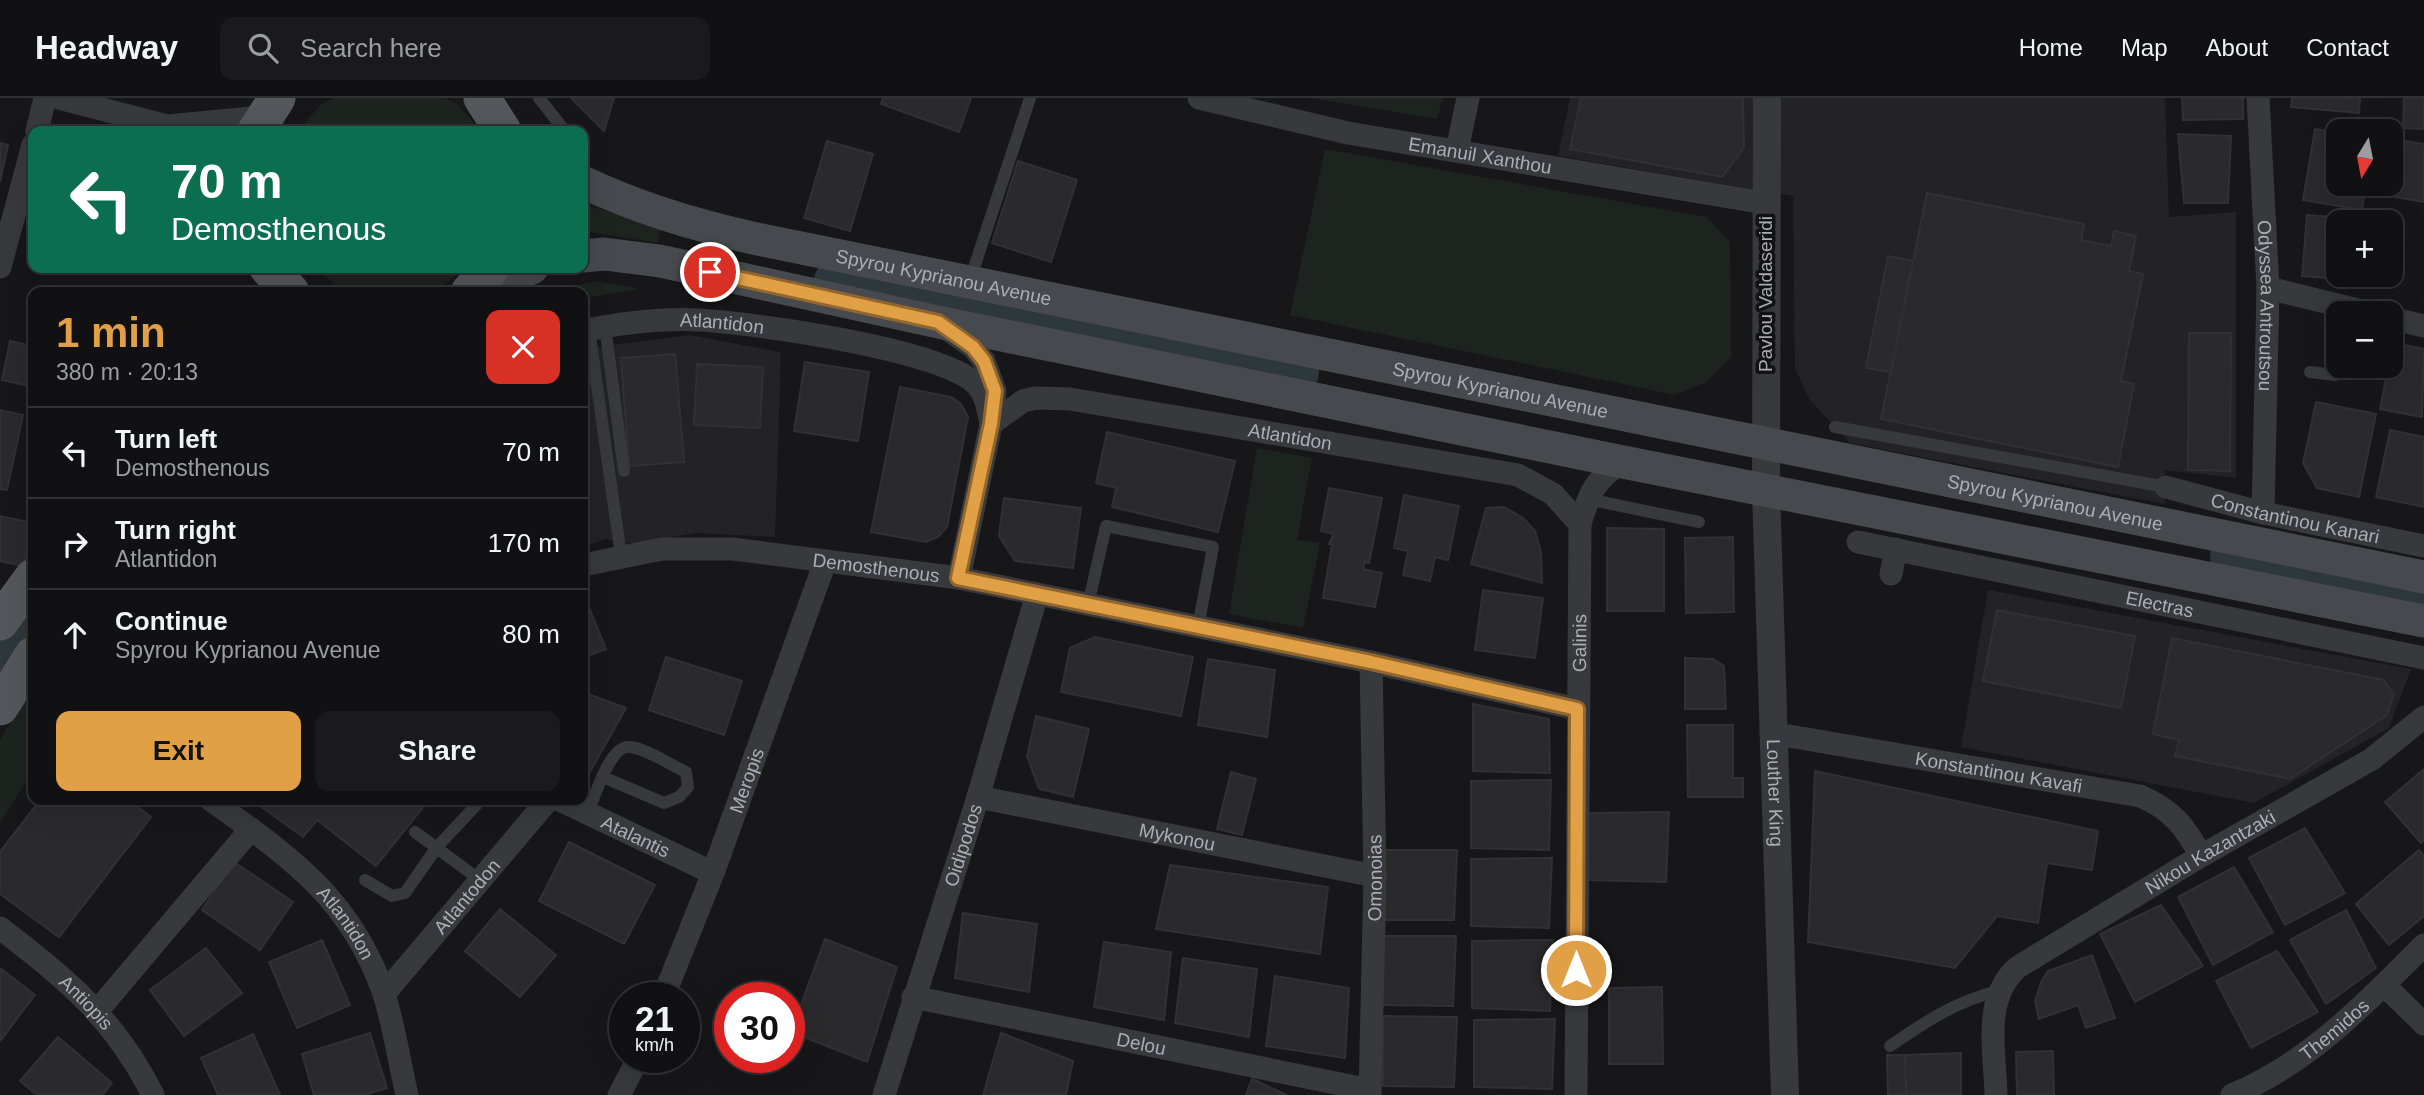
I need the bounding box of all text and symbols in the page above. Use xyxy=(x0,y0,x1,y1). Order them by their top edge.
search box xyxy=(220,17,710,80)
text: Headway xyxy=(35,29,178,66)
icon: search xyxy=(244,29,282,67)
text: Search here xyxy=(300,33,442,63)
text: Home xyxy=(2019,34,2083,61)
text: Map xyxy=(2121,34,2168,61)
text: About xyxy=(2206,34,2268,61)
text: Contact xyxy=(2306,34,2389,61)
north arrow xyxy=(2326,119,2403,196)
map controls xyxy=(2326,119,2403,378)
street label: Emanuil Xanthou xyxy=(1407,133,1553,178)
icon: left xyxy=(56,154,147,245)
text: 70 m xyxy=(171,154,283,208)
button: + xyxy=(2326,210,2403,287)
text: Demosthenous xyxy=(171,211,386,247)
street label: Pavlou Valdaseridi xyxy=(1755,216,1776,372)
street label: Odyssea Antroutsou xyxy=(2254,220,2279,392)
pin xyxy=(680,242,740,302)
street label: Spyrou Kyprianou Avenue xyxy=(834,245,1053,309)
icon: arrive xyxy=(691,253,729,291)
button: − xyxy=(2326,301,2403,378)
text: 1 min xyxy=(56,309,166,356)
street label: Atlantidon xyxy=(680,309,765,337)
button: close xyxy=(486,310,560,384)
street label: Spyrou Kyprianou Avenue xyxy=(1391,358,1610,422)
text: 380 m · 20:13 xyxy=(56,359,198,385)
street label: Atlantidon xyxy=(1247,419,1334,454)
text: Turn left xyxy=(115,424,217,454)
icon: left xyxy=(56,434,94,472)
text: 70 m xyxy=(502,437,560,467)
text: Demosthenous xyxy=(115,455,270,481)
street label: Spyrou Kyprianou Avenue xyxy=(1945,470,2165,534)
street label: Constantinou Kanari xyxy=(2209,489,2381,547)
text: Turn right xyxy=(115,515,236,545)
icon: right xyxy=(56,525,94,563)
text: 170 m xyxy=(488,528,560,558)
text: Atlantidon xyxy=(115,546,217,572)
street label: Demosthenous xyxy=(811,549,941,586)
street label: Electras xyxy=(2124,587,2195,621)
text: Continue xyxy=(115,606,228,636)
street label: Galinis xyxy=(1568,614,1590,672)
icon: ahead xyxy=(56,616,94,654)
text: 80 m xyxy=(502,619,560,649)
text: Spyrou Kyprianou Avenue xyxy=(115,637,381,663)
button: Exit xyxy=(56,711,301,791)
button: Share xyxy=(315,711,560,791)
street label: Louther King xyxy=(1763,739,1788,847)
street label: Meropis xyxy=(725,745,768,816)
street label: Konstantinou Kavafi xyxy=(1914,747,2084,796)
street label: Oidipodos xyxy=(940,801,986,889)
street label: Nikou Kazantzaki xyxy=(2141,806,2279,898)
street label: Atalantis xyxy=(598,811,673,861)
street label: Mykonou xyxy=(1137,819,1217,854)
street label: Omonoias xyxy=(1363,835,1386,922)
street label: Atlantodon xyxy=(429,855,504,938)
street label: Atlantidon xyxy=(313,882,379,963)
position arrow xyxy=(1539,933,1613,1007)
street label: Antiopis xyxy=(55,970,117,1034)
speed limit sign: 30 xyxy=(714,982,805,1073)
street label: Themidos xyxy=(2296,995,2373,1064)
text: 21 xyxy=(635,999,674,1038)
street label: Delou xyxy=(1115,1028,1168,1059)
text: km/h xyxy=(635,1035,674,1055)

